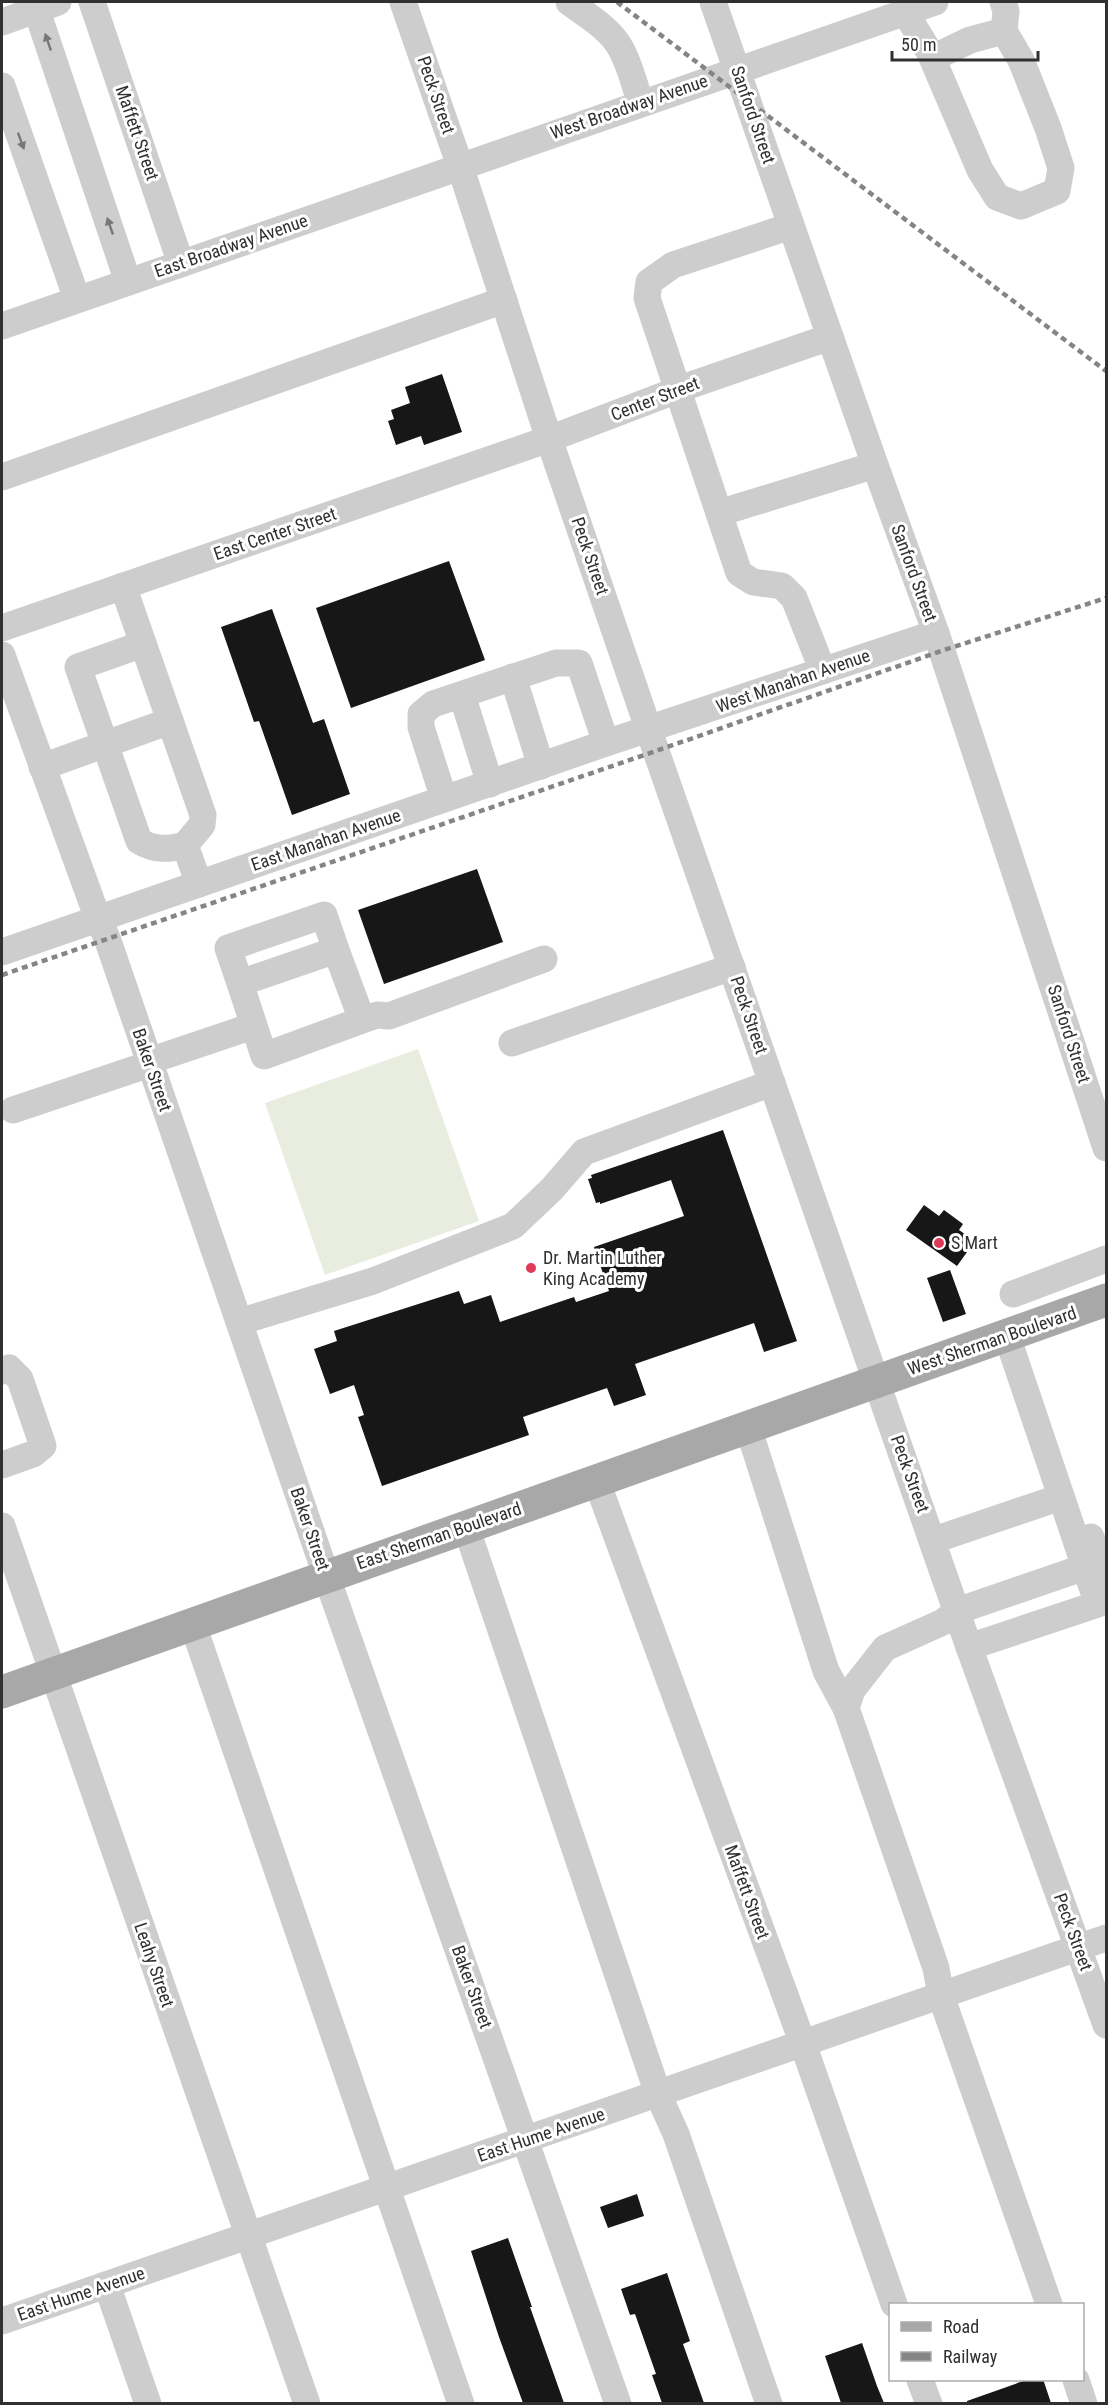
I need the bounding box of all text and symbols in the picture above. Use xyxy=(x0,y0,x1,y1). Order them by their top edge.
scale bar xyxy=(892,24,1038,62)
one-way arrow xyxy=(42,33,52,51)
text: 50 m xyxy=(901,34,936,55)
street label: Peck Street xyxy=(413,53,460,137)
street label: Sanford Street xyxy=(727,63,780,166)
street label: West Broadway Avenue xyxy=(547,70,710,143)
street label: Maffett Street xyxy=(111,83,163,183)
one-way arrow xyxy=(17,132,27,150)
street label: East Broadway Avenue xyxy=(151,209,310,282)
one-way arrow xyxy=(104,217,114,235)
street label: Center Street xyxy=(608,372,702,425)
street label: East Center Street xyxy=(211,503,339,564)
street label: Peck Street xyxy=(567,514,614,598)
street label: Sanford Street xyxy=(887,521,942,624)
street label: West Manahan Avenue xyxy=(713,644,872,717)
street label: East Manahan Avenue xyxy=(248,804,403,875)
street label: Peck Street xyxy=(726,973,773,1057)
street label: Sanford Street xyxy=(1044,982,1095,1086)
street label: Baker Street xyxy=(128,1025,177,1114)
place label: S Mart xyxy=(951,1232,998,1253)
marker: S Mart xyxy=(932,1236,946,1250)
place label: Dr. Martin Luther King Academy xyxy=(543,1247,662,1289)
marker: Dr. Martin Luther King Academy xyxy=(524,1261,538,1275)
street label: West Sherman Boulevard xyxy=(905,1302,1079,1379)
street label: Peck Street xyxy=(887,1432,934,1515)
street label: Baker Street xyxy=(286,1484,335,1573)
street label: East Sherman Boulevard xyxy=(354,1497,524,1574)
street label: Maffett Street xyxy=(721,1842,774,1942)
street label: Peck Street xyxy=(1050,1890,1097,1973)
street label: Leahy Street xyxy=(130,1920,179,2010)
street label: Baker Street xyxy=(448,1943,497,2031)
street label: East Hume Avenue xyxy=(475,2103,607,2166)
street label: East Hume Avenue xyxy=(15,2262,147,2325)
legend xyxy=(889,2303,1084,2381)
text: Road xyxy=(943,2316,979,2337)
text: Railway xyxy=(943,2346,998,2367)

